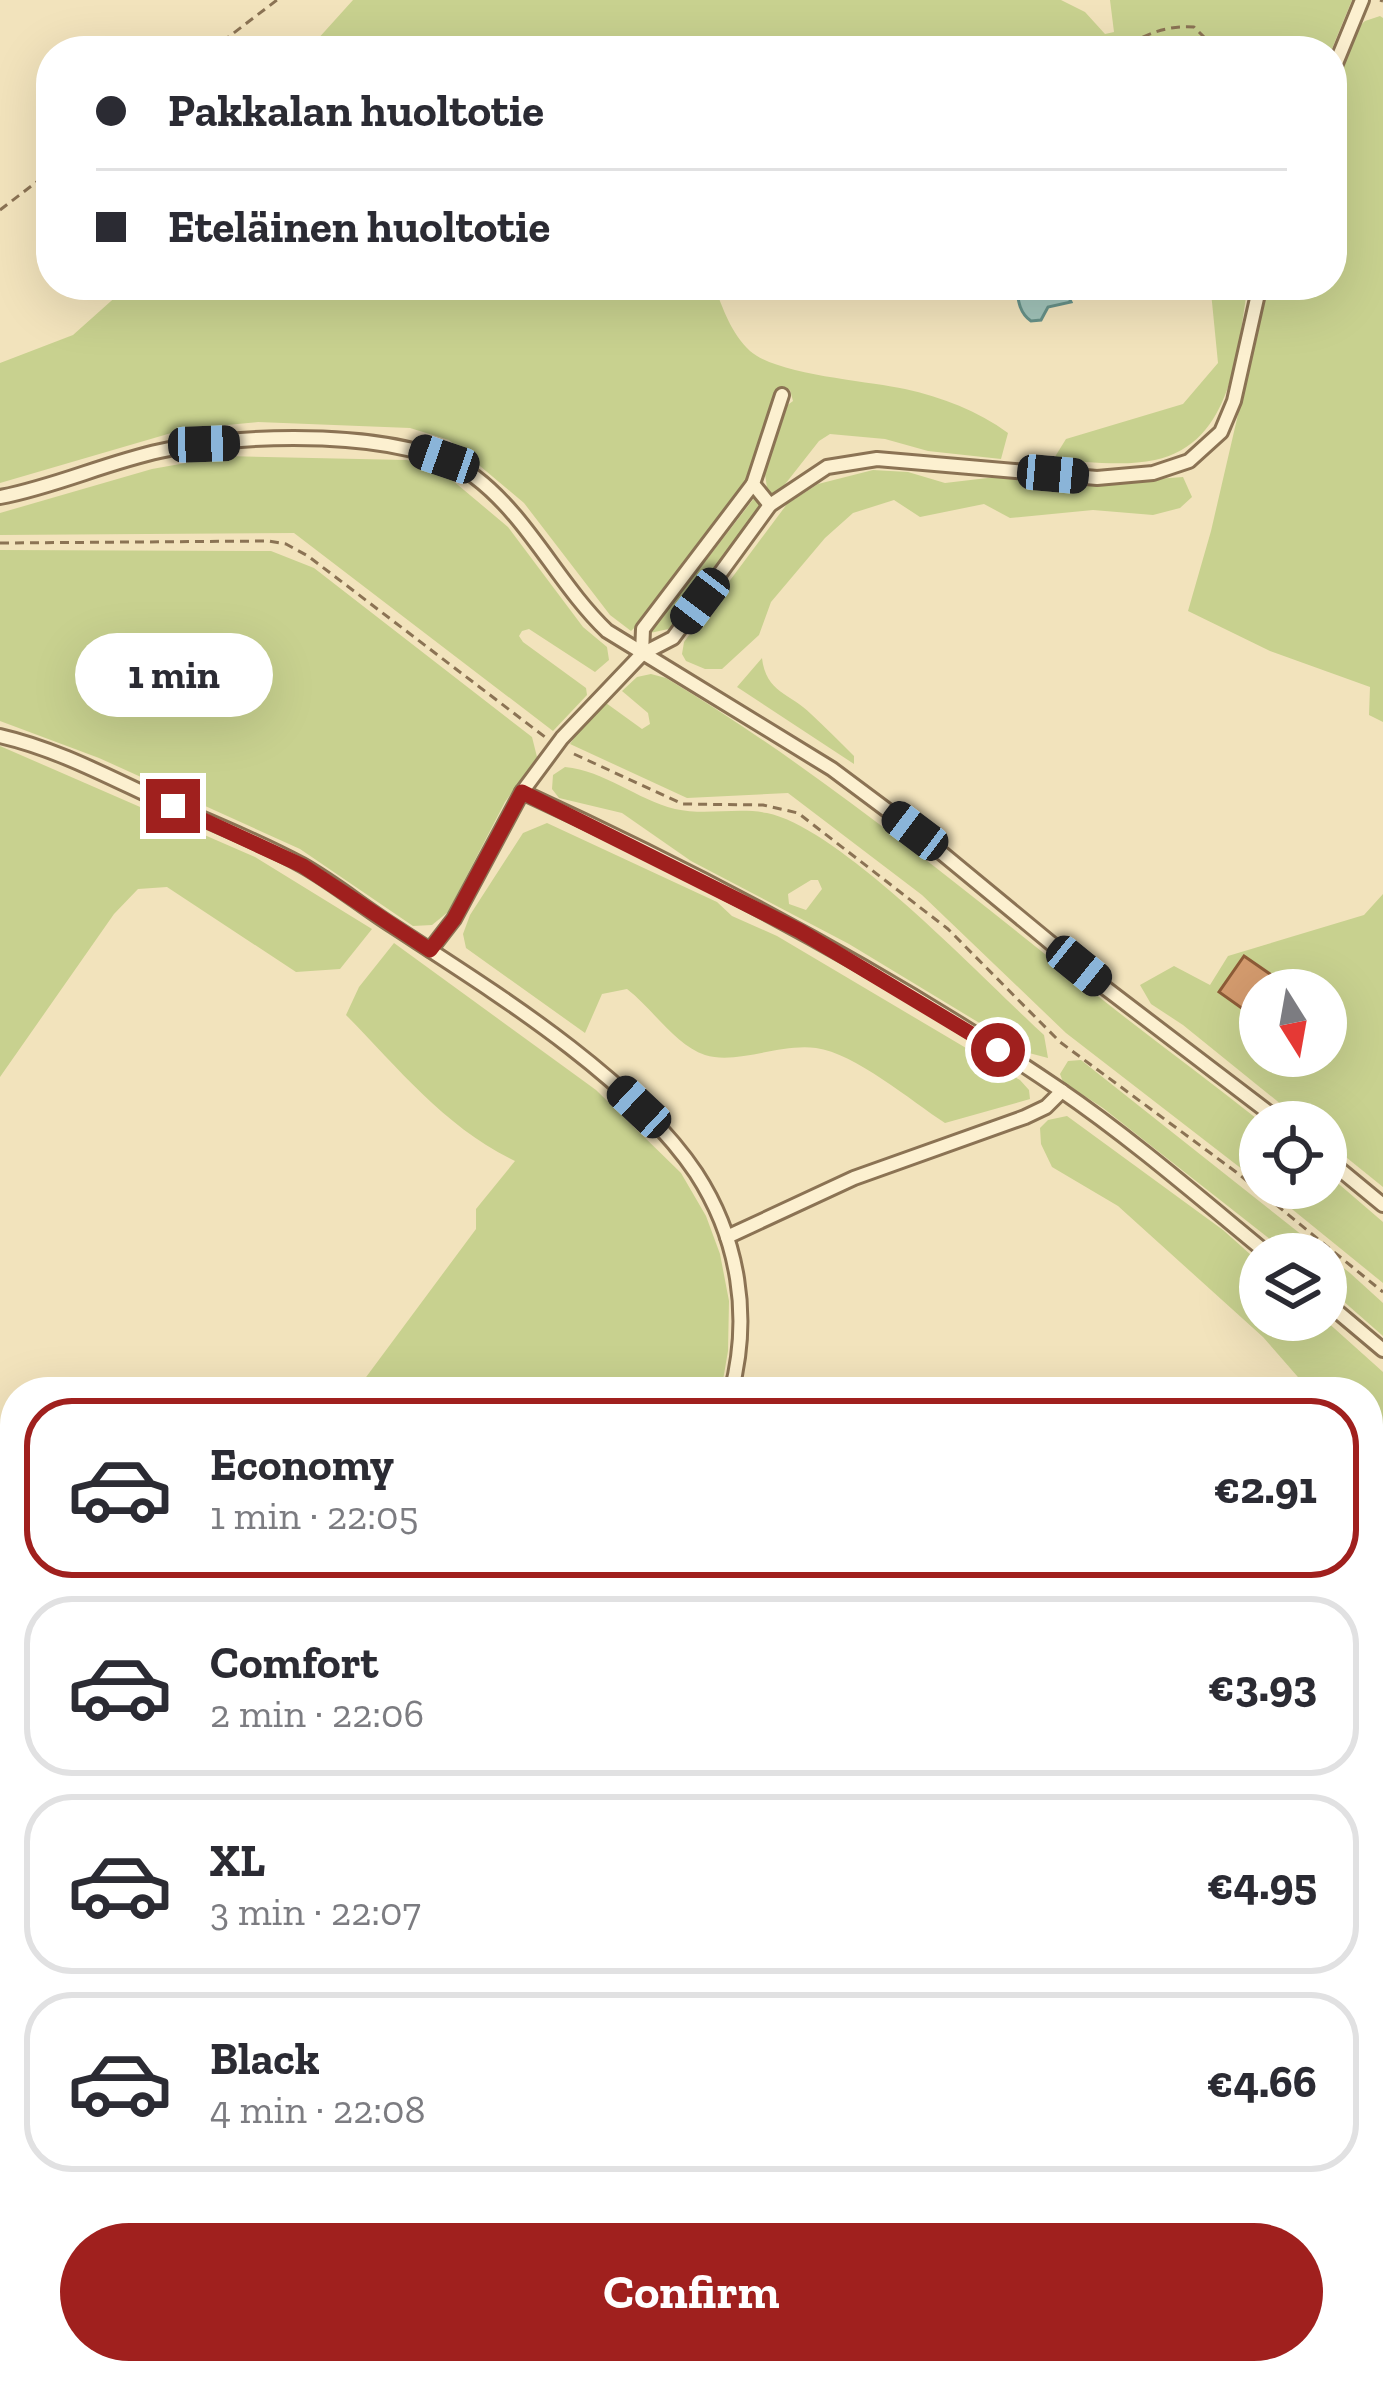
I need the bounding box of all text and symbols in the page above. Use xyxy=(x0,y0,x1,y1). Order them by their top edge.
text: Pakkalan huoltotie xyxy=(168,84,544,138)
text: Eteläinen huoltotie xyxy=(168,200,550,254)
car xyxy=(167,425,241,463)
car xyxy=(404,430,484,488)
car xyxy=(1016,453,1090,495)
car xyxy=(664,561,736,641)
callout: 1 min xyxy=(74,632,272,716)
text: 1 min xyxy=(128,651,220,698)
route end xyxy=(146,779,200,833)
car xyxy=(875,795,955,867)
car xyxy=(1040,929,1118,1003)
north arrow xyxy=(1239,969,1347,1077)
map controls xyxy=(1239,969,1347,1341)
route start xyxy=(971,1023,1025,1077)
car xyxy=(600,1069,678,1145)
button: locate xyxy=(1239,1101,1347,1209)
button: layers xyxy=(1239,1233,1347,1341)
icon: car xyxy=(66,1434,174,1542)
text: Economy xyxy=(210,1438,394,1492)
text: €2.91 xyxy=(1214,1461,1317,1515)
text: 1 min · 22:05 xyxy=(210,1492,418,1539)
icon: car xyxy=(66,1632,174,1740)
text: Comfort xyxy=(210,1636,378,1690)
text: €3.93 xyxy=(1208,1659,1317,1713)
text: 2 min · 22:06 xyxy=(210,1690,424,1737)
icon: car xyxy=(66,1830,174,1938)
text: XL xyxy=(210,1834,265,1888)
text: €4.95 xyxy=(1207,1857,1317,1911)
text: 3 min · 22:07 xyxy=(210,1888,421,1935)
icon: car xyxy=(66,2028,174,2136)
text: Black xyxy=(210,2032,320,2086)
text: €4.66 xyxy=(1207,2055,1317,2109)
text: 4 min · 22:08 xyxy=(210,2086,425,2133)
button: Confirm xyxy=(60,2223,1323,2361)

